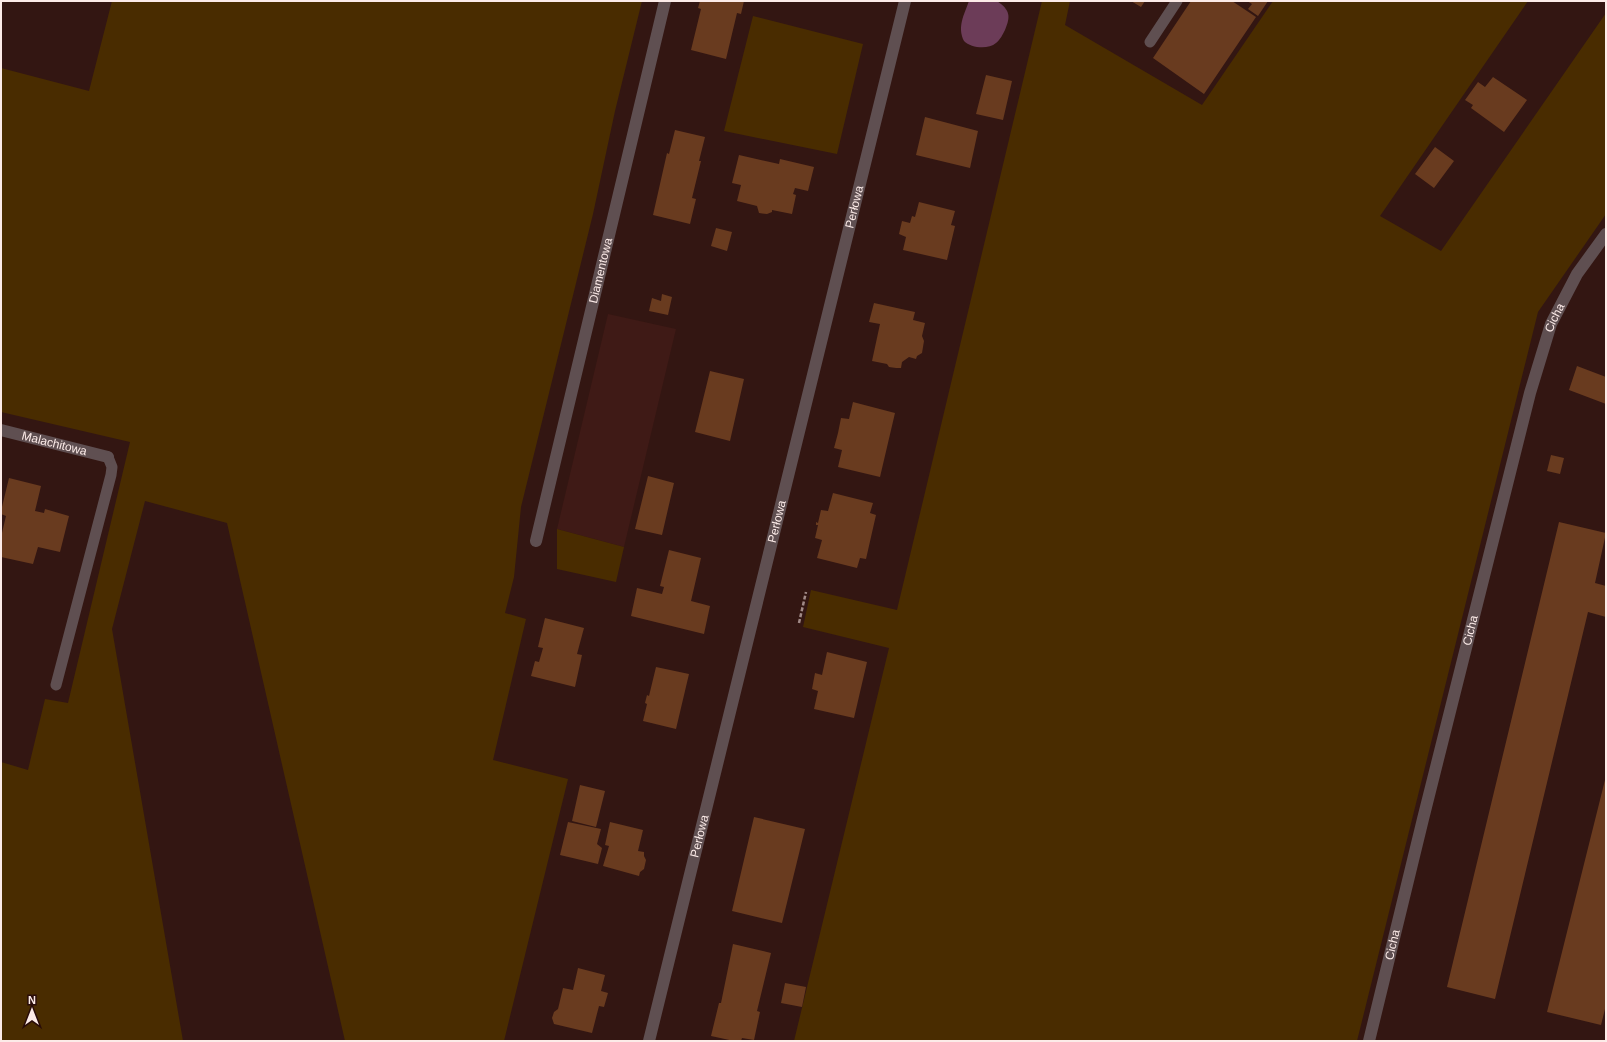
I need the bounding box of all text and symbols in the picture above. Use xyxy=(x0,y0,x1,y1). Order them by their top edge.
street label: Perłowa xyxy=(842,184,866,230)
street label: Diamentowa xyxy=(586,236,615,305)
street label: Cicha xyxy=(1542,301,1568,334)
street label: Malachitowa xyxy=(20,428,89,458)
street label: Perłowa xyxy=(765,498,789,544)
street label: Cicha xyxy=(1460,613,1481,647)
street label: Perłowa xyxy=(687,813,711,859)
street label: Cicha xyxy=(1382,928,1403,961)
north arrow xyxy=(12,990,52,1030)
text: N xyxy=(28,994,36,1006)

